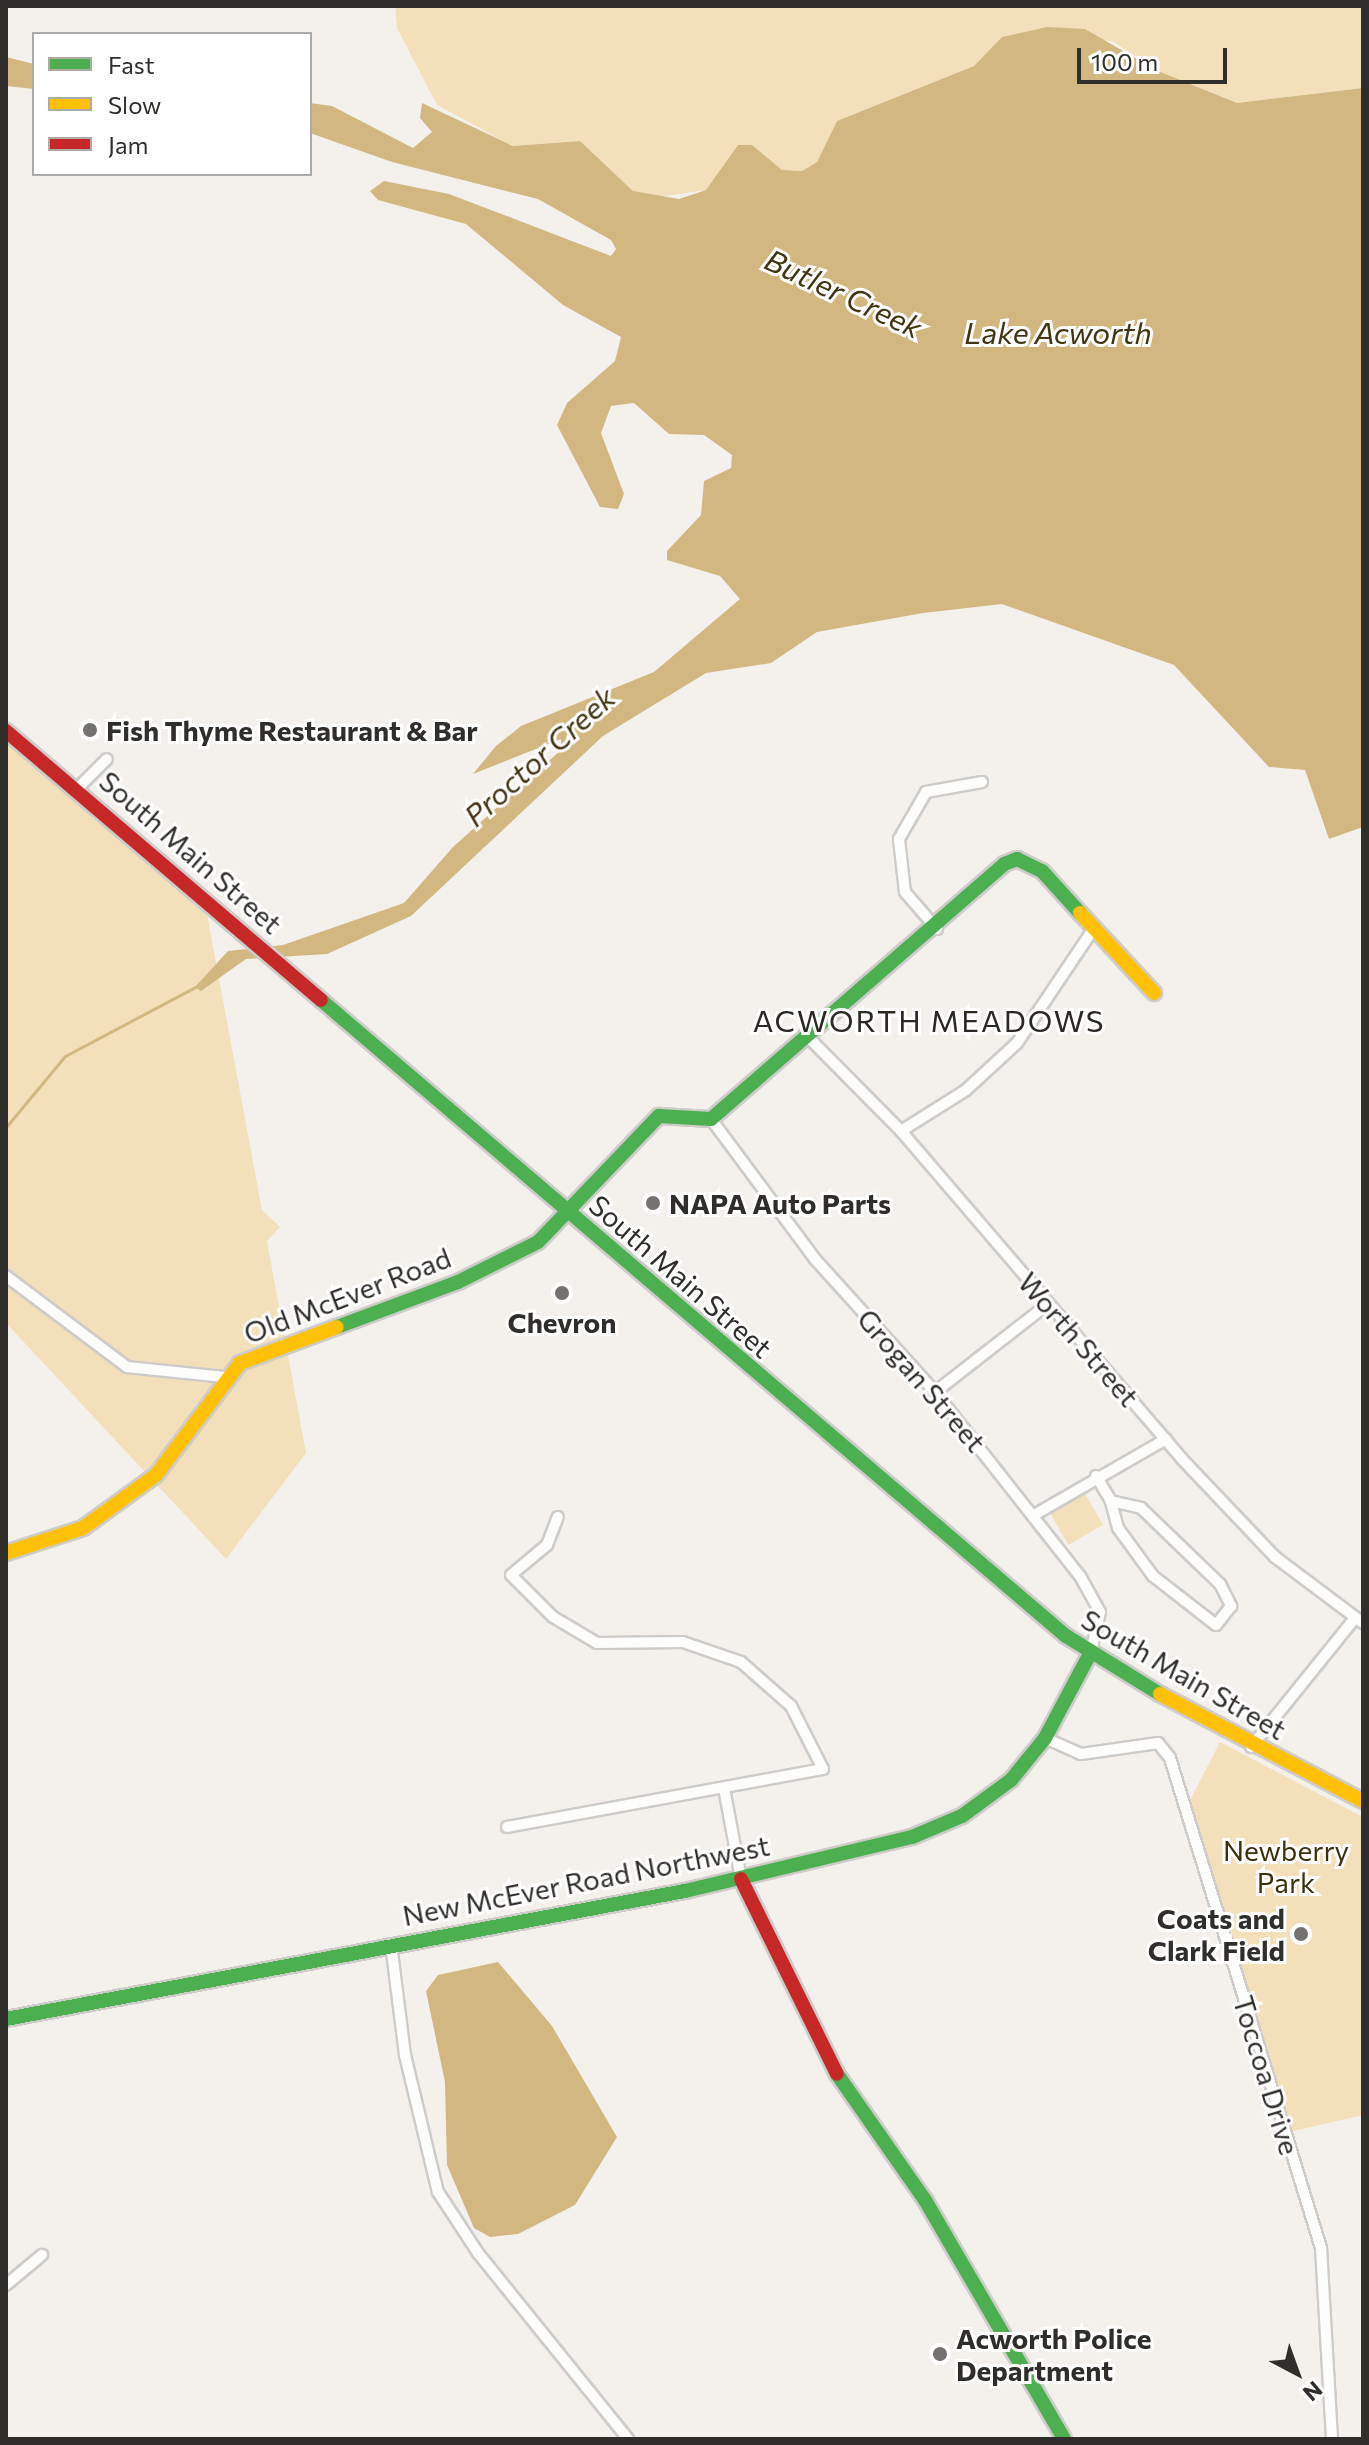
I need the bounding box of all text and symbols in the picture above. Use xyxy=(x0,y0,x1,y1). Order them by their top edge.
legend xyxy=(32,32,312,176)
scale bar xyxy=(1081,32,1231,82)
text: 100 m xyxy=(1091,47,1158,76)
text: Fast xyxy=(108,50,155,79)
text: Slow xyxy=(108,90,161,119)
text: Jam xyxy=(108,130,148,159)
water label: Butler Creek xyxy=(760,241,928,345)
water label: Lake Acworth xyxy=(964,314,1152,350)
water label: Proctor Creek xyxy=(456,679,622,833)
place label: Fish Thyme Restaurant & Bar xyxy=(106,713,478,747)
marker: Fish Thyme Restaurant & Bar xyxy=(81,721,99,739)
street label: South Main Street xyxy=(93,764,289,940)
district label: ACWORTH MEADOWS xyxy=(753,1002,1105,1038)
place label: NAPA Auto Parts xyxy=(669,1186,891,1220)
street label: South Main Street xyxy=(583,1188,779,1364)
marker: NAPA Auto Parts xyxy=(644,1194,662,1212)
street label: Old McEver Road xyxy=(239,1240,455,1350)
street label: Worth Street xyxy=(1012,1265,1146,1413)
marker: Chevron xyxy=(553,1284,571,1302)
street label: Grogan Street xyxy=(851,1302,993,1458)
place label: Chevron xyxy=(508,1305,616,1339)
street label: South Main Street xyxy=(1076,1602,1292,1746)
street label: New McEver Road Northwest xyxy=(400,1828,772,1932)
park label: Newberry Park xyxy=(1223,1833,1349,1899)
place label: Coats and Clark Field xyxy=(1148,1901,1285,1967)
marker: Coats and Clark Field xyxy=(1292,1925,1310,1943)
street label: Toccoa Drive xyxy=(1227,1991,1307,2159)
place label: Acworth Police Department xyxy=(956,2321,1152,2387)
north arrow xyxy=(1257,2333,1337,2413)
marker: Acworth Police Department xyxy=(931,2345,949,2363)
text: N xyxy=(1298,2376,1328,2407)

